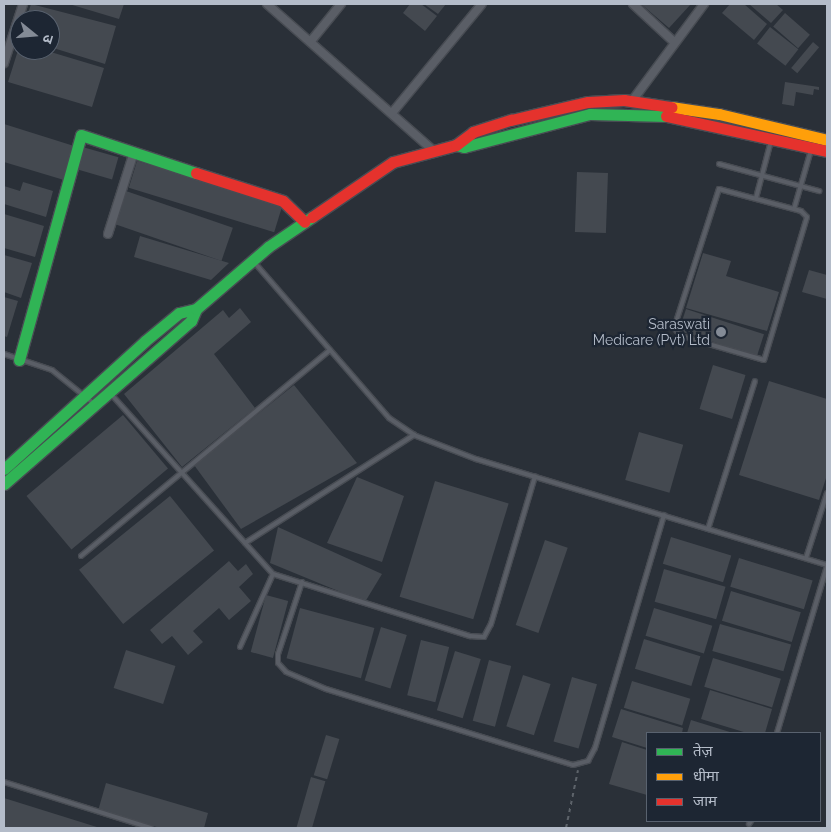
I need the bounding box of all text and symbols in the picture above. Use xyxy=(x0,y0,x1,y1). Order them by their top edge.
north arrow xyxy=(10,10,60,60)
text: उ xyxy=(40,33,57,45)
place label: Saraswati Medicare (Pvt) Ltd xyxy=(593,316,710,348)
marker: Saraswati Medicare (Pvt) Ltd xyxy=(714,325,728,339)
legend xyxy=(646,732,821,822)
text: तेज़ xyxy=(693,742,713,760)
text: धीमा xyxy=(693,767,719,785)
text: जाम xyxy=(693,792,717,810)

